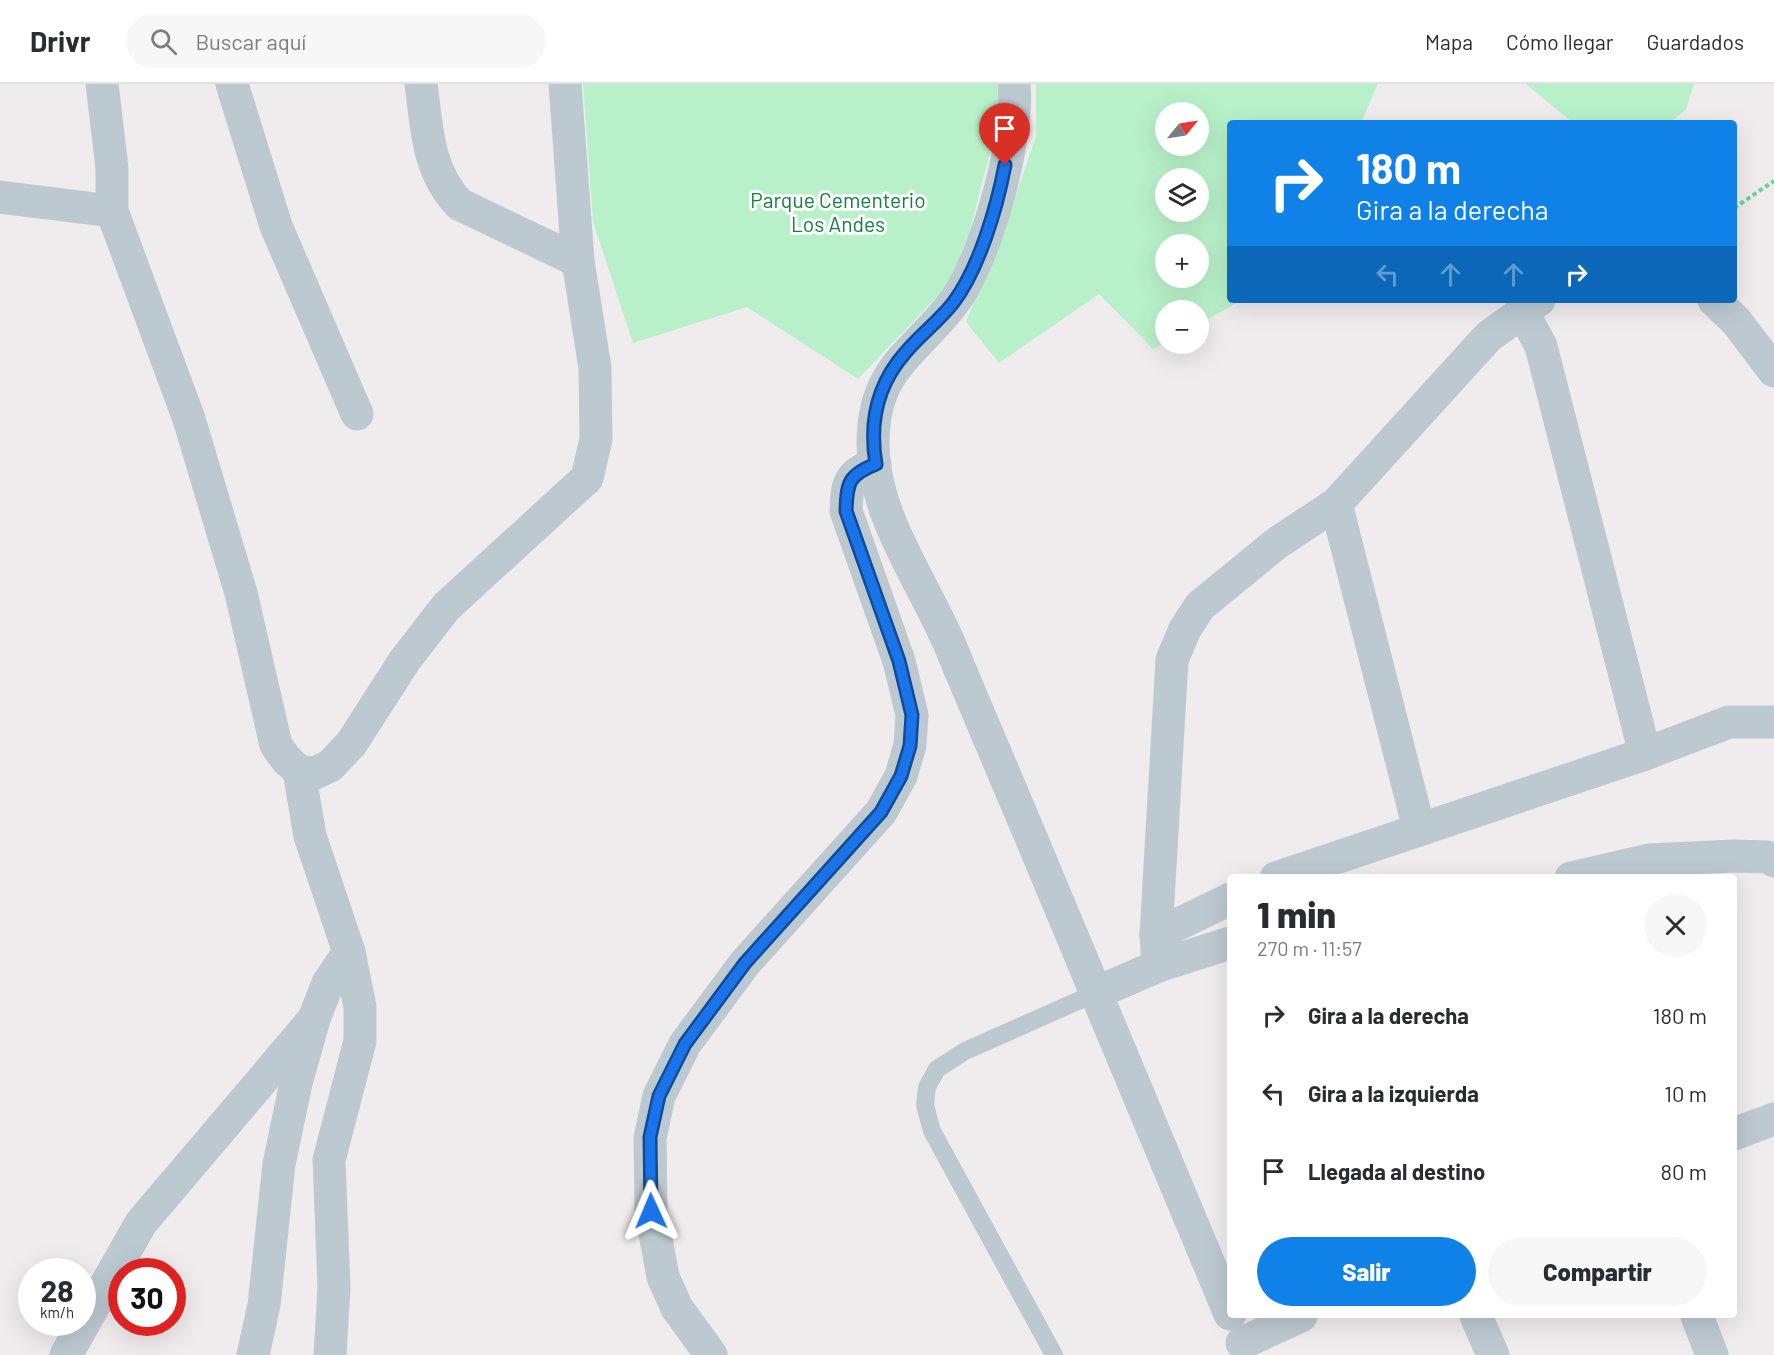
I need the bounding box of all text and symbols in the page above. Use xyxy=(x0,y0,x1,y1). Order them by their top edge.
search box xyxy=(126,14,546,68)
text: Drivr xyxy=(30,24,90,58)
icon: search xyxy=(147,25,180,58)
text: Buscar aquí xyxy=(195,28,306,54)
text: Mapa xyxy=(1425,29,1473,54)
text: Cómo llegar xyxy=(1506,29,1613,54)
text: Guardados xyxy=(1646,29,1744,54)
north arrow xyxy=(1155,102,1209,156)
map controls xyxy=(1155,102,1209,354)
pin xyxy=(979,103,1030,165)
icon: arrive xyxy=(988,112,1021,145)
text: 180 m xyxy=(1356,142,1461,192)
icon: right xyxy=(1257,144,1335,222)
button: layers xyxy=(1155,168,1209,222)
park label: Parque Cementerio Los Andes xyxy=(750,187,926,236)
text: Gira a la derecha xyxy=(1356,193,1549,225)
button: + xyxy=(1155,234,1209,288)
icon: left xyxy=(1371,258,1404,291)
icon: ahead xyxy=(1434,258,1467,291)
icon: ahead xyxy=(1497,258,1530,291)
icon: right xyxy=(1560,258,1593,291)
button: − xyxy=(1155,300,1209,354)
text: 1 min xyxy=(1257,892,1336,935)
button: close xyxy=(1644,894,1707,957)
text: 270 m · 11:57 xyxy=(1257,936,1362,960)
icon: right xyxy=(1257,999,1290,1032)
text: Gira a la derecha xyxy=(1308,1002,1469,1028)
text: 180 m xyxy=(1653,1002,1707,1028)
icon: left xyxy=(1257,1077,1290,1110)
text: Gira a la izquierda xyxy=(1308,1080,1479,1106)
text: 10 m xyxy=(1664,1080,1707,1106)
icon: arrive xyxy=(1257,1155,1290,1188)
text: Llegada al destino xyxy=(1308,1158,1485,1184)
text: 80 m xyxy=(1661,1158,1707,1184)
position arrow xyxy=(619,1179,683,1243)
button: Salir xyxy=(1257,1237,1476,1306)
button: Compartir xyxy=(1488,1237,1707,1306)
speed limit sign: 30 xyxy=(108,1258,186,1336)
text: 28 xyxy=(40,1272,74,1308)
text: km/h xyxy=(40,1303,74,1321)

